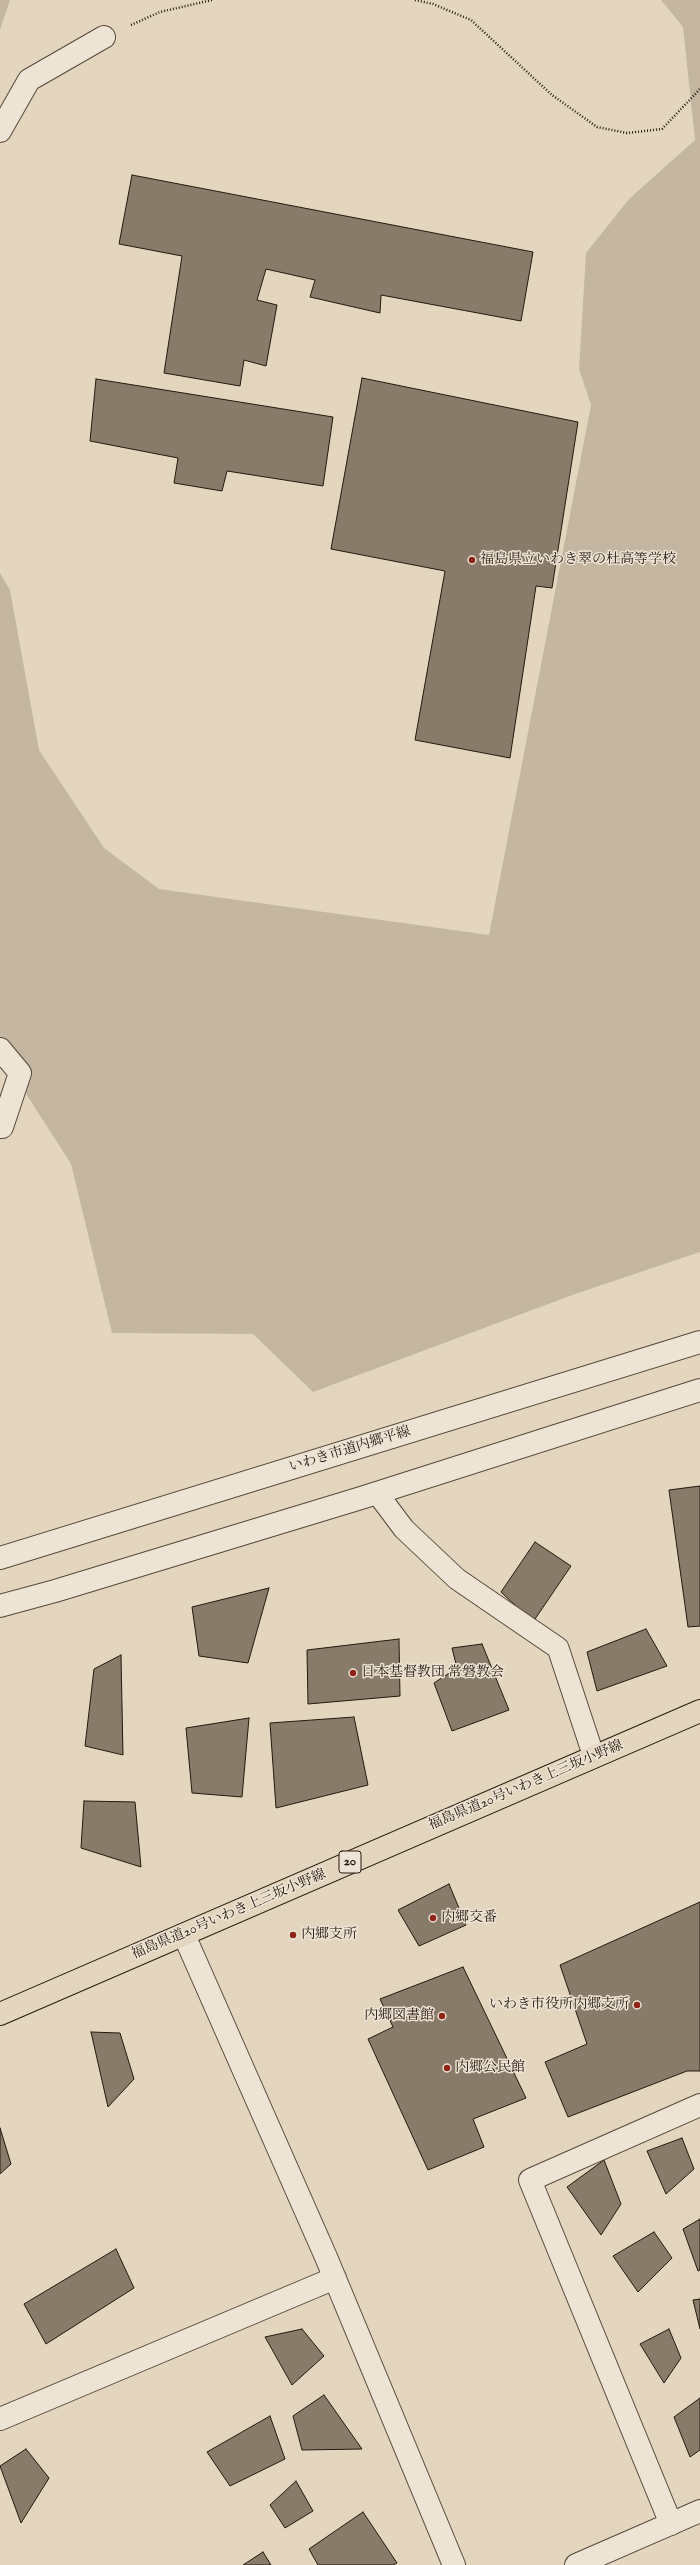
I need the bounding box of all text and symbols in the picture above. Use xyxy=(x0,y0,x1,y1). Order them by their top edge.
place label: 福島県立いわき翠の杜高等学校 xyxy=(480,552,676,568)
marker: 福島県立いわき翠の杜高等学校 xyxy=(467,555,477,565)
street label: いわき市道内郷平線 xyxy=(287,1424,413,1476)
place label: 日本基督教団 常磐教会 xyxy=(361,1665,504,1681)
marker: 日本基督教団 常磐教会 xyxy=(348,1668,358,1678)
street label: 福島県道20号いわき上三坂小野線 xyxy=(426,1737,626,1835)
road number: 20 xyxy=(339,1851,361,1873)
street label: 福島県道20号いわき上三坂小野線 xyxy=(129,1866,329,1964)
place label: 内郷交番 xyxy=(441,1910,497,1926)
marker: 内郷交番 xyxy=(428,1913,438,1923)
place label: 内郷支所 xyxy=(301,1927,357,1943)
marker: 内郷支所 xyxy=(288,1930,298,1940)
place label: いわき市役所内郷支所 xyxy=(489,1997,629,2013)
marker: いわき市役所内郷支所 xyxy=(632,2000,642,2010)
place label: 内郷図書館 xyxy=(364,2008,434,2024)
marker: 内郷図書館 xyxy=(437,2011,447,2021)
place label: 内郷公民館 xyxy=(455,2060,525,2076)
marker: 内郷公民館 xyxy=(442,2063,452,2073)

